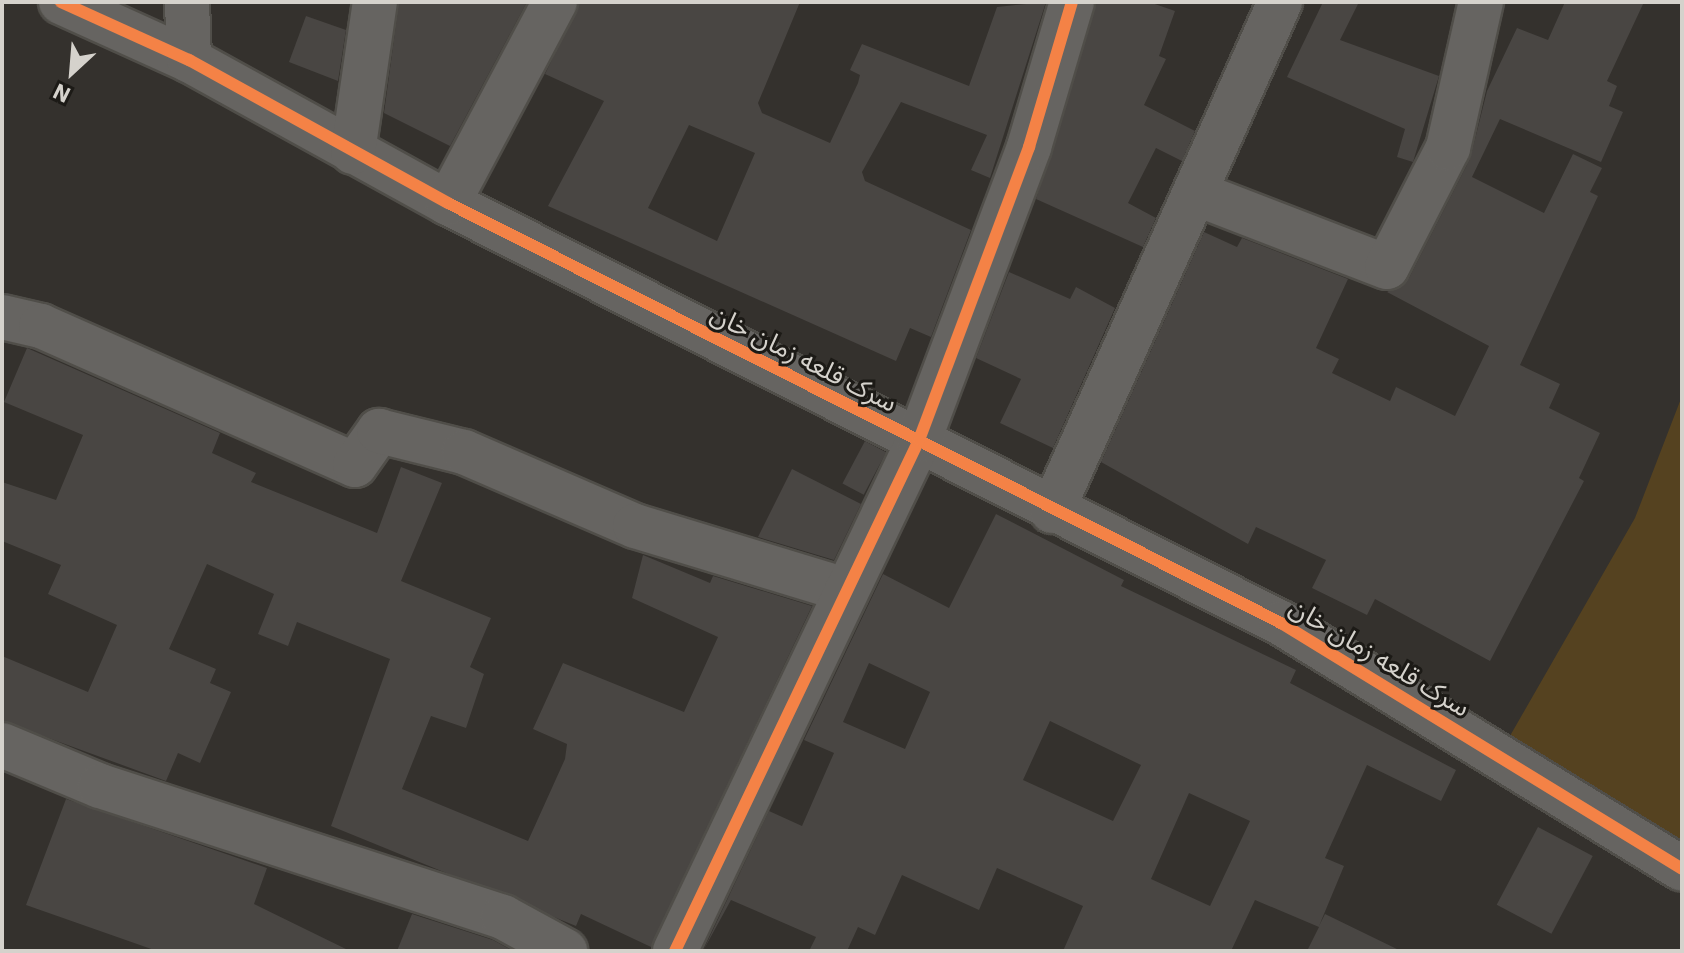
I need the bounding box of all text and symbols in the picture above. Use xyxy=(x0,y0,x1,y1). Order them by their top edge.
north arrow xyxy=(32,32,112,112)
text: N xyxy=(48,77,75,111)
street label: سرک قلعه زمان خان xyxy=(706,298,902,418)
street label: سرک قلعه زمان خان xyxy=(1284,591,1476,723)

